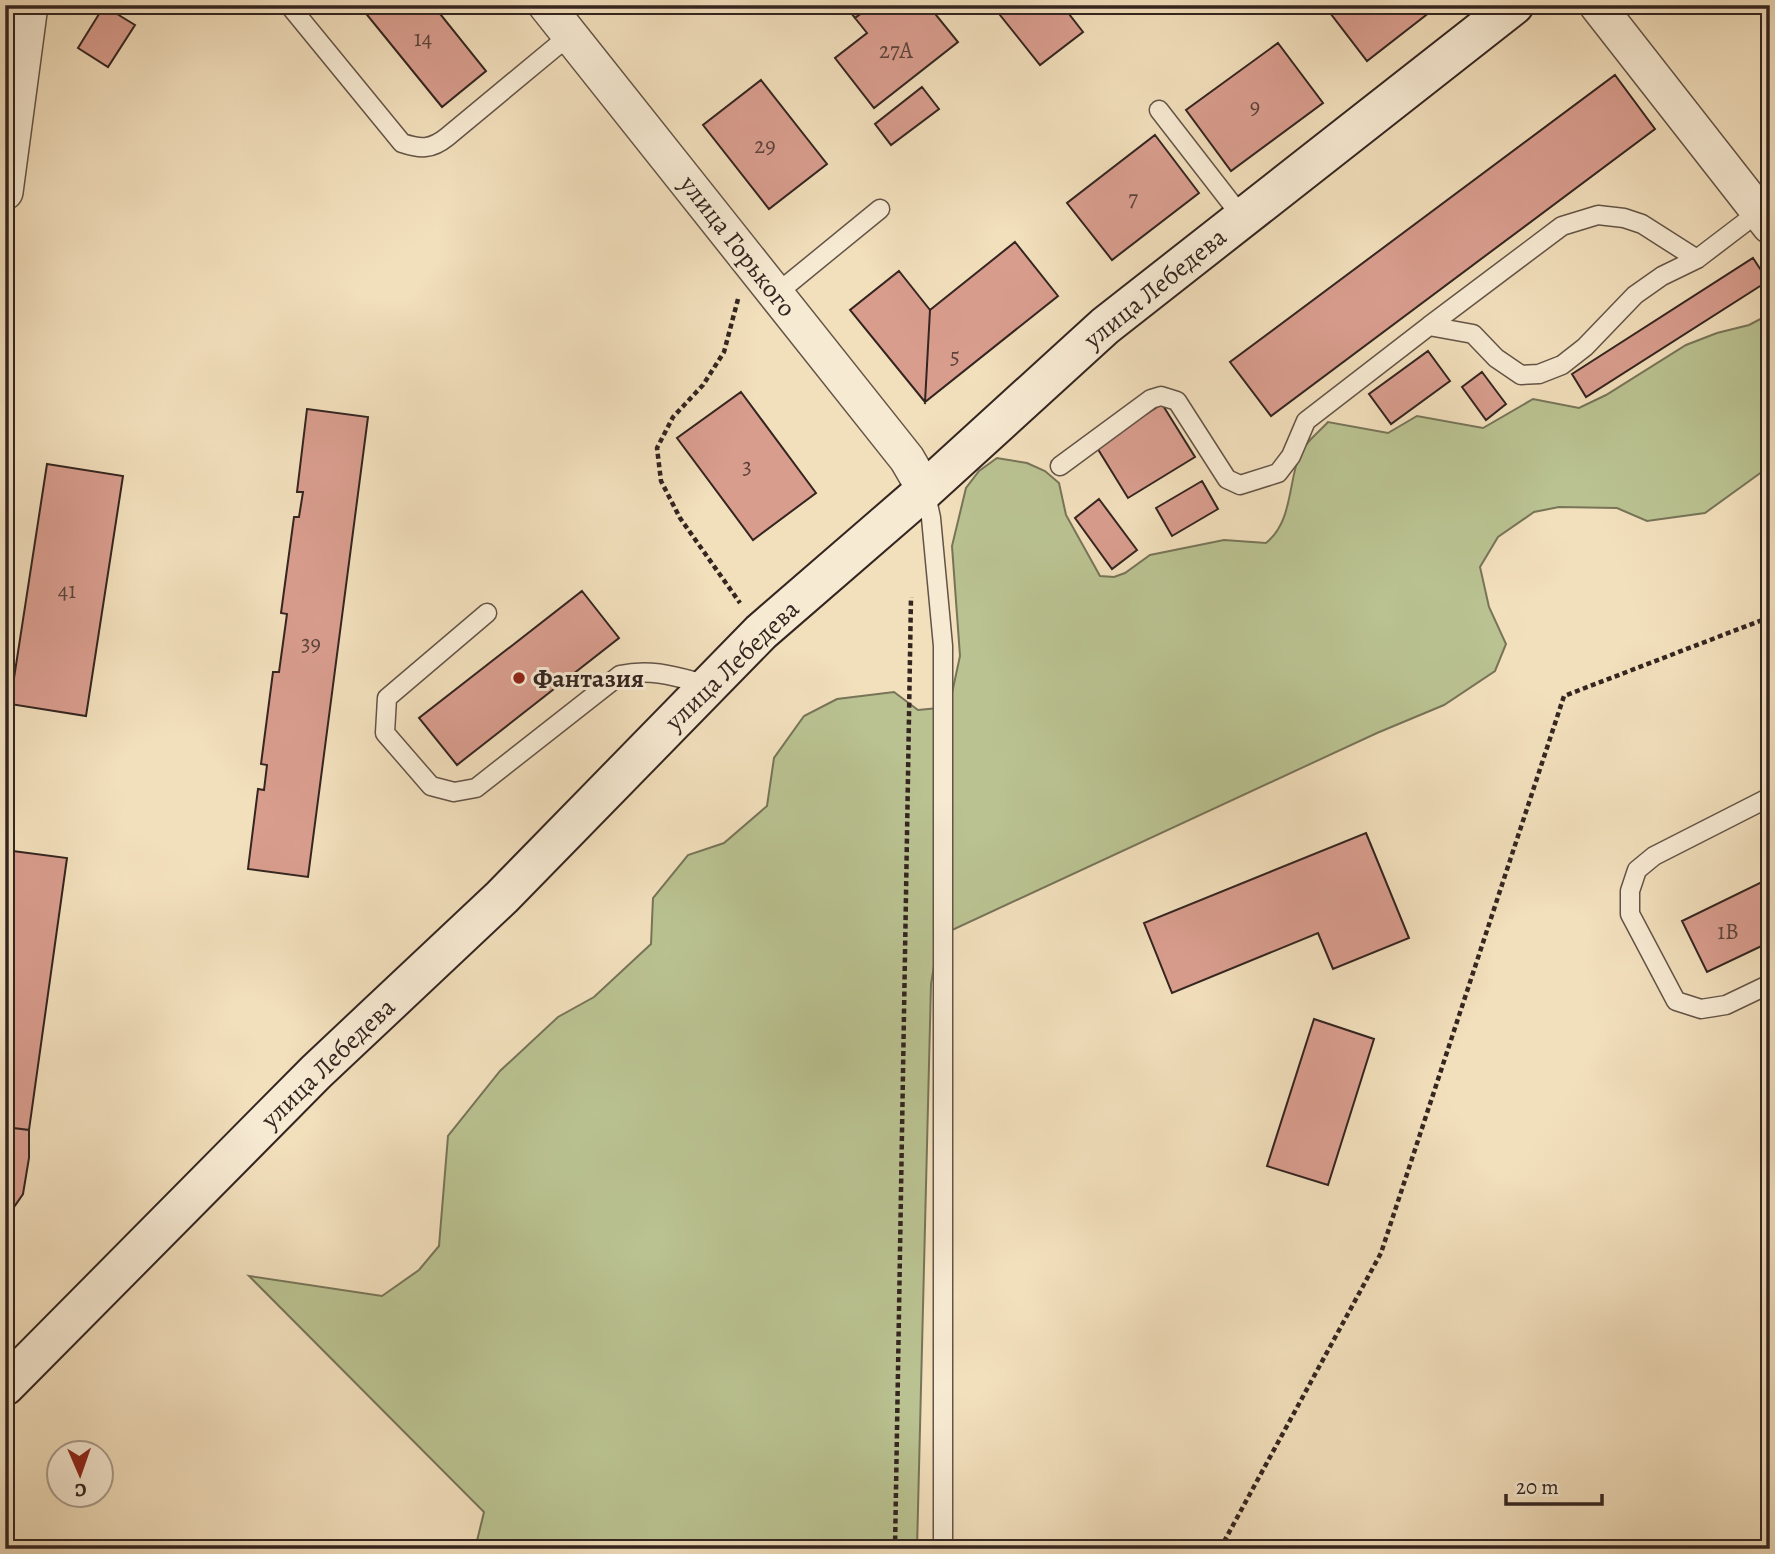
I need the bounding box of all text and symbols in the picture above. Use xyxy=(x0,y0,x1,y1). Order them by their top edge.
house number: 14 xyxy=(414,23,432,54)
house number: 27А xyxy=(879,35,914,66)
house number: 9 xyxy=(1250,91,1260,122)
house number: 29 xyxy=(754,130,776,161)
street label: улица Горького xyxy=(671,167,804,324)
house number: 7 xyxy=(1128,183,1138,214)
street label: улица Лебедева xyxy=(1075,220,1234,357)
house number: 5 xyxy=(950,341,960,372)
house number: 3 xyxy=(742,451,752,482)
house number: 41 xyxy=(58,575,76,606)
street label: улица Лебедева xyxy=(656,592,807,739)
house number: 39 xyxy=(301,628,321,659)
place label: Фантазия xyxy=(533,661,644,696)
marker: Фантазия xyxy=(511,670,527,686)
house number: 1В xyxy=(1717,916,1739,947)
street label: улица Лебедева xyxy=(252,990,403,1137)
north arrow xyxy=(46,1438,116,1508)
scale bar xyxy=(1506,1463,1602,1507)
text: 20 m xyxy=(1516,1473,1559,1501)
text: С xyxy=(74,1477,87,1503)

